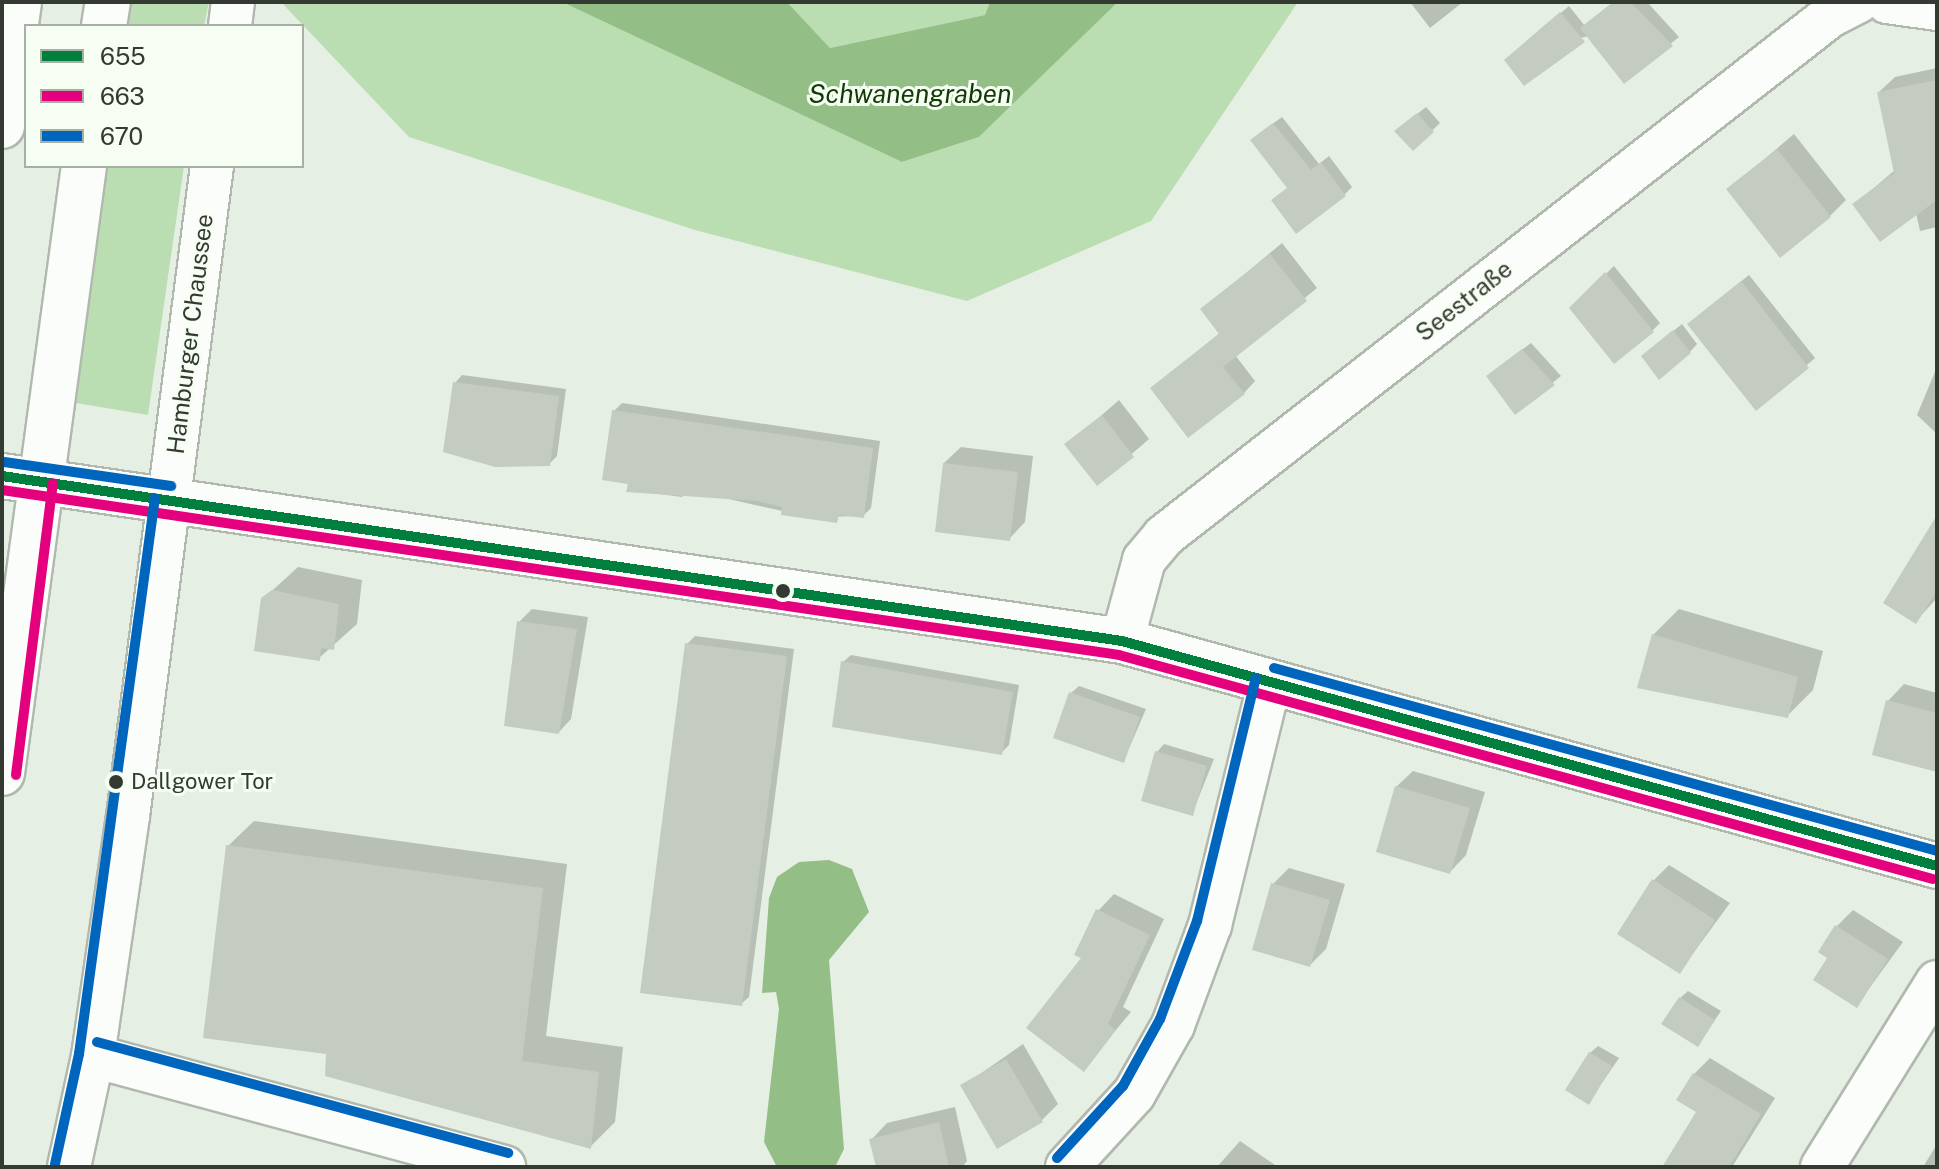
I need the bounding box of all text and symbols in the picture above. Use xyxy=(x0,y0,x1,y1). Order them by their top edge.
legend xyxy=(24,24,304,168)
text: 655 xyxy=(100,42,146,70)
water label: Schwanengraben xyxy=(809,78,1011,110)
text: 663 xyxy=(100,82,145,110)
text: 670 xyxy=(100,122,143,150)
street label: Hamburger Chaussee xyxy=(161,212,219,456)
street label: Seestraße xyxy=(1410,254,1518,348)
unlabelled marker xyxy=(775,583,791,599)
place label: Dallgower Tor xyxy=(131,769,273,795)
marker: Dallgower Tor xyxy=(108,774,124,790)

